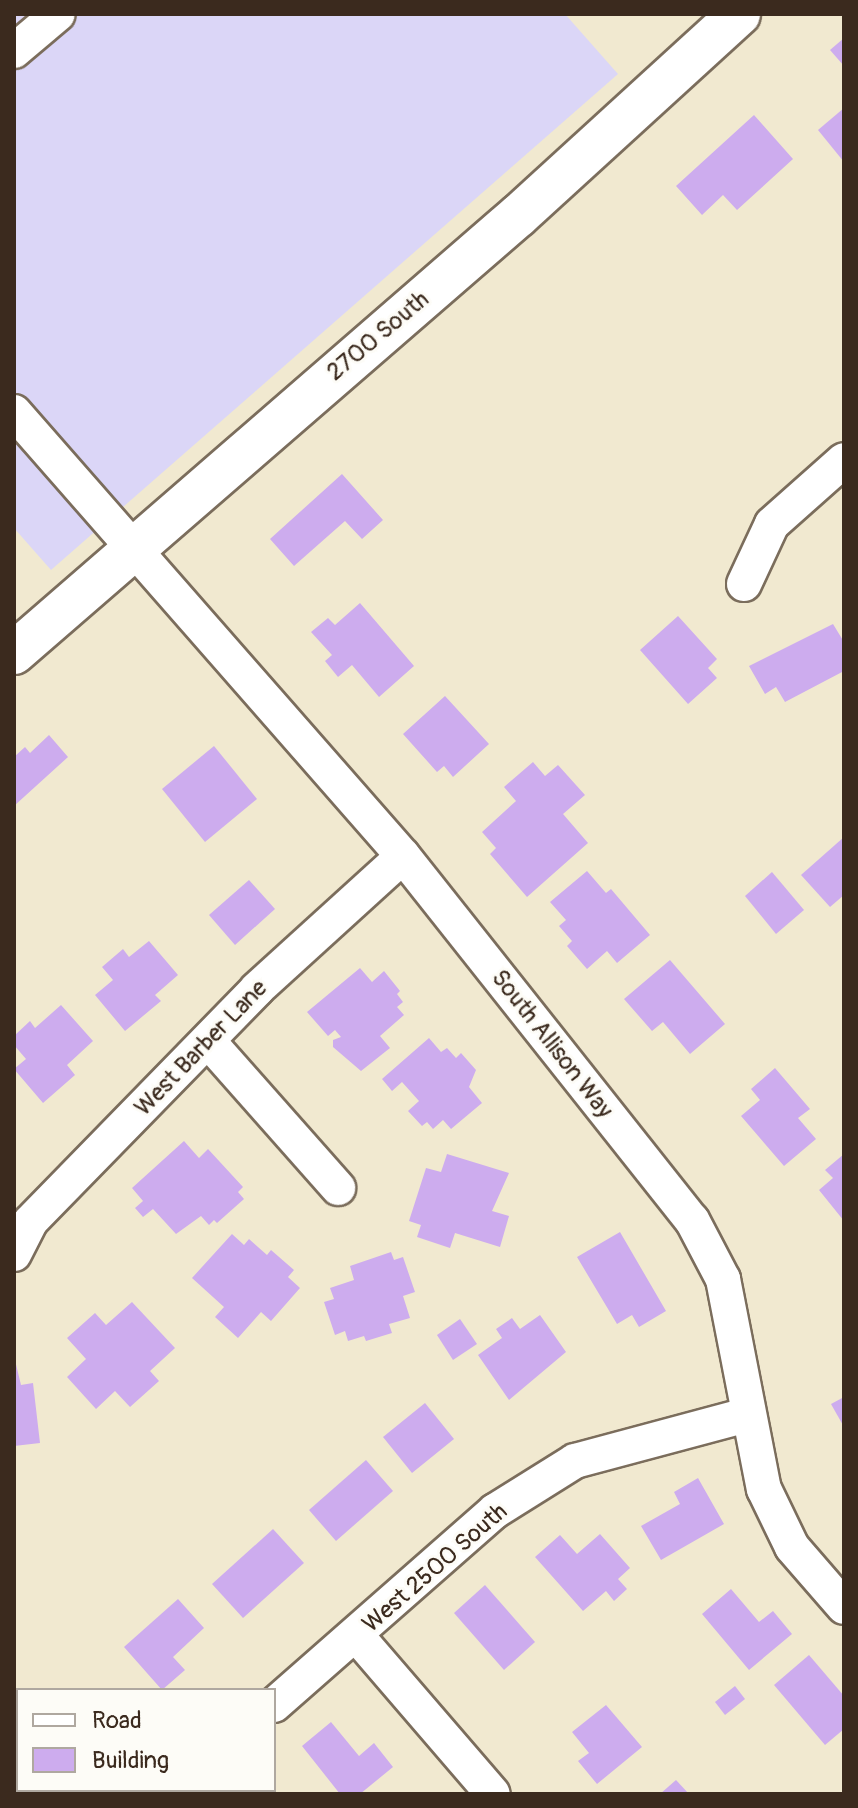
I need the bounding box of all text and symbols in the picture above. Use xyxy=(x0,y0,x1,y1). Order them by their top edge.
street label: 2700 South xyxy=(321,285,435,387)
street label: South Allison Way xyxy=(485,964,619,1124)
street label: West Barber Lane xyxy=(129,974,273,1122)
street label: West 2500 South xyxy=(357,1497,513,1639)
legend xyxy=(16,1688,276,1792)
text: Road xyxy=(92,1706,142,1735)
text: Building xyxy=(92,1746,169,1775)

